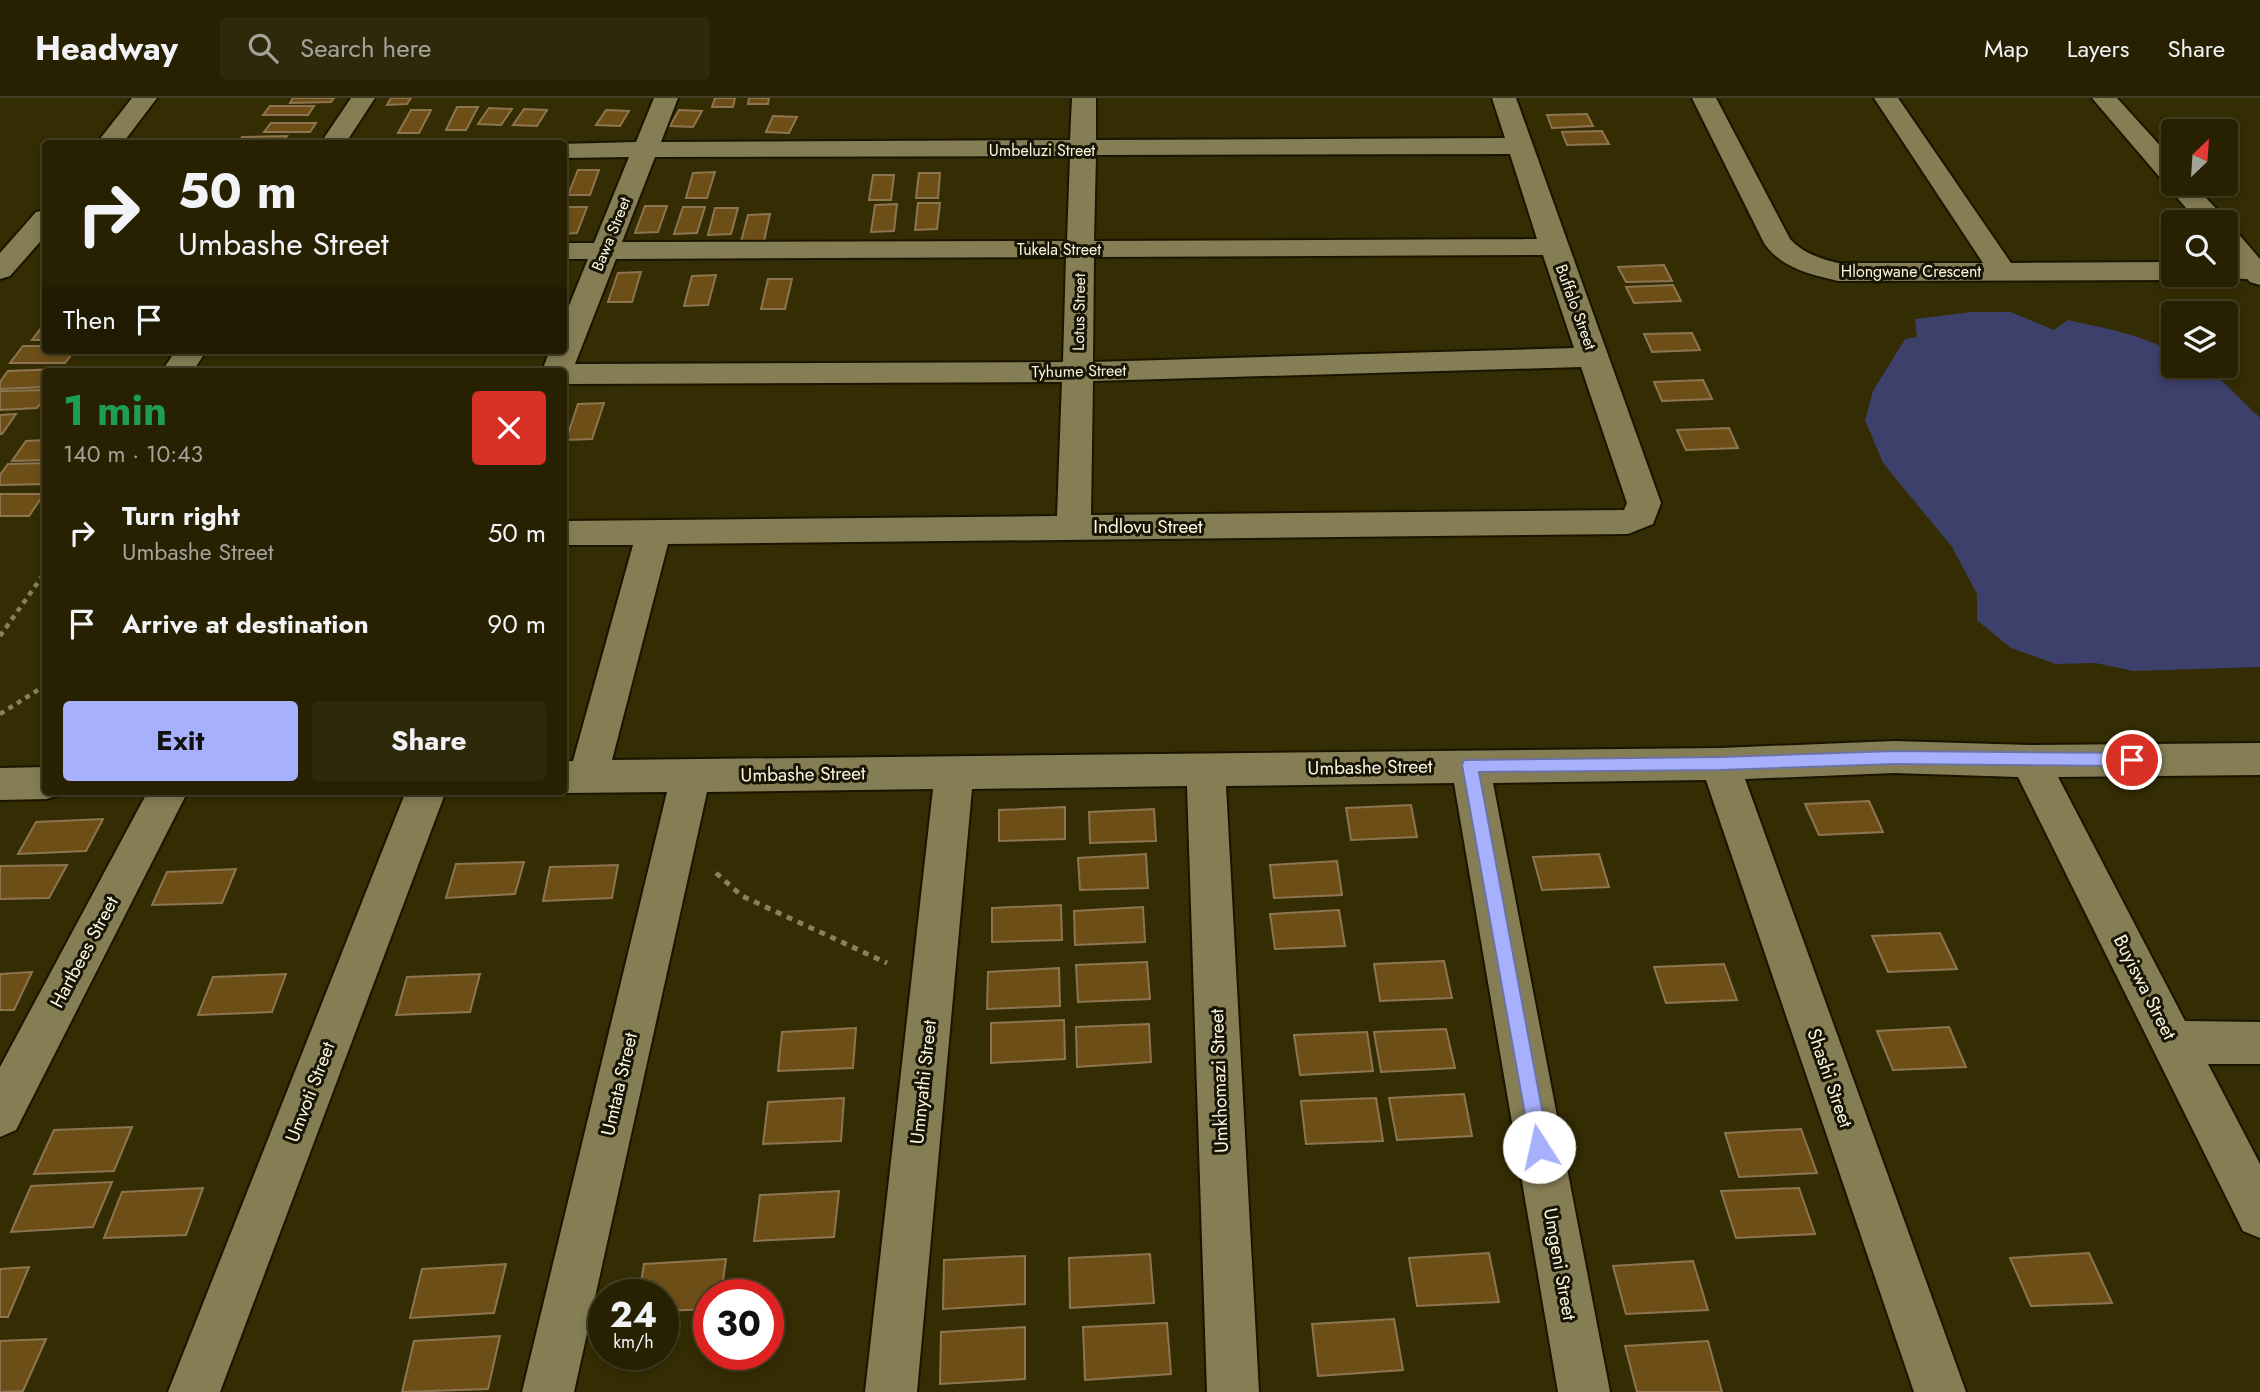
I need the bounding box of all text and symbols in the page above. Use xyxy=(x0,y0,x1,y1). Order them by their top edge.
search box xyxy=(220,17,710,80)
text: Headway xyxy=(35,25,178,72)
icon: search xyxy=(244,29,282,67)
text: Search here xyxy=(300,29,431,67)
text: Map xyxy=(1984,31,2029,66)
text: Layers xyxy=(2067,31,2129,66)
text: Share xyxy=(2167,31,2225,66)
north arrow xyxy=(2161,119,2238,196)
map controls xyxy=(2161,119,2238,378)
street label: Umbeluzi Street xyxy=(989,139,1095,162)
text: 50 m xyxy=(178,156,297,226)
icon: right xyxy=(63,168,154,259)
street label: Bawa Street xyxy=(586,193,636,275)
button: search xyxy=(2161,210,2238,287)
text: Umbashe Street xyxy=(178,221,389,267)
street label: Tukela Street xyxy=(1017,238,1101,261)
street label: Hlongwane Crescent xyxy=(1841,260,1981,283)
street label: Buffalo Street xyxy=(1550,261,1602,353)
street label: Lotus Street xyxy=(1067,273,1091,351)
text: Then xyxy=(63,301,116,339)
icon: arrive xyxy=(130,301,168,339)
button: layers xyxy=(2161,301,2238,378)
street label: Tyhume Street xyxy=(1032,359,1127,383)
text: 1 min xyxy=(63,380,167,441)
button: close xyxy=(472,391,546,465)
text: 140 m · 10:43 xyxy=(63,437,203,471)
text: Turn right xyxy=(122,497,240,535)
street label: Indlovu Street xyxy=(1093,513,1203,540)
icon: right xyxy=(63,514,101,552)
text: 50 m xyxy=(488,514,546,552)
text: Umbashe Street xyxy=(122,535,273,569)
icon: arrive xyxy=(63,605,101,643)
text: Arrive at destination xyxy=(122,605,369,643)
text: 90 m xyxy=(487,605,546,643)
button: Exit xyxy=(63,701,298,781)
button: Share xyxy=(312,701,546,781)
pin xyxy=(2102,730,2162,790)
icon: arrive xyxy=(2113,741,2151,779)
street label: Umbashe Street xyxy=(1307,752,1433,782)
street label: Umbashe Street xyxy=(740,759,866,789)
street label: Hartbees Street xyxy=(43,891,125,1013)
street label: Buyiswa Street xyxy=(2107,930,2183,1045)
street label: Umkhomazi Street xyxy=(1203,1008,1235,1153)
street label: Umnyathi Street xyxy=(903,1018,943,1145)
street label: Shashi Street xyxy=(1800,1025,1860,1132)
street label: Umtata Street xyxy=(594,1029,644,1138)
street label: Umvoti Street xyxy=(278,1037,342,1146)
position arrow xyxy=(1502,1110,1576,1184)
street label: Umgeni Street xyxy=(1537,1206,1583,1323)
speed limit sign: 30 xyxy=(693,1279,784,1370)
text: 24 xyxy=(610,1290,657,1340)
text: km/h xyxy=(613,1329,654,1355)

